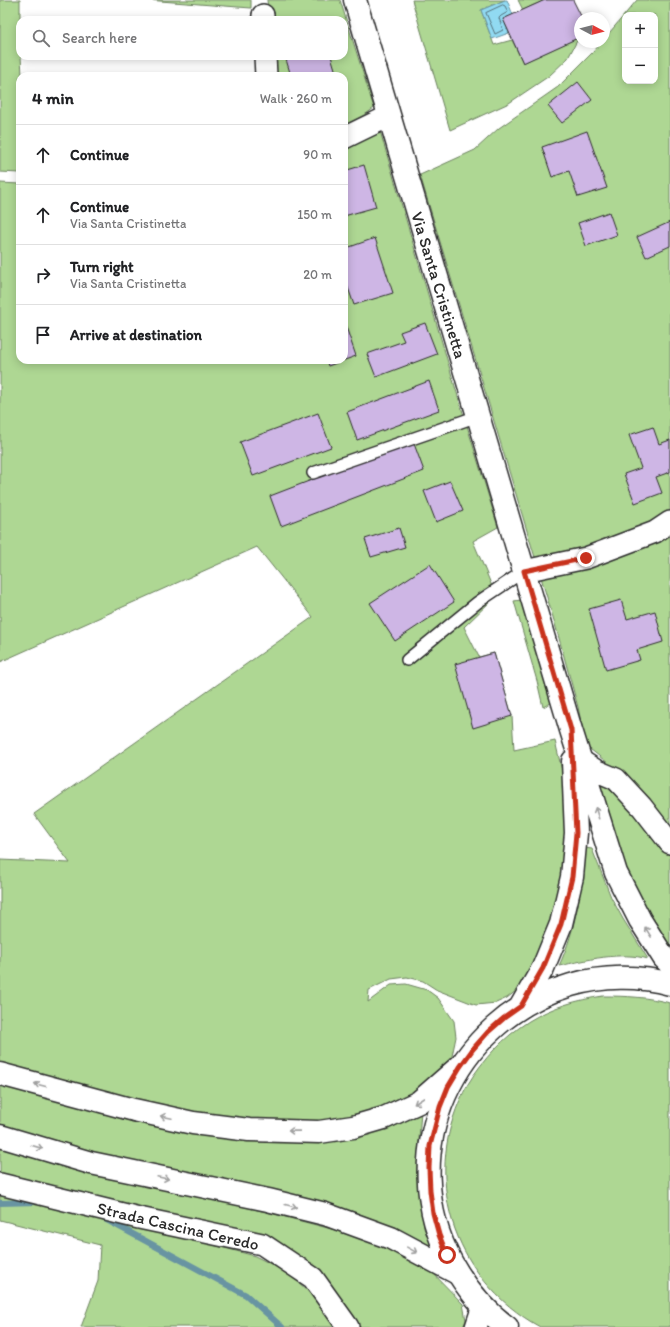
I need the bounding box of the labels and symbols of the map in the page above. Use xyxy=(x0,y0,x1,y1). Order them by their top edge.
north arrow xyxy=(574,12,610,48)
street label: Via Santa Cristinetta xyxy=(407,209,471,361)
route end xyxy=(577,549,595,567)
one-way arrow xyxy=(593,807,600,820)
one-way arrow xyxy=(643,926,651,938)
one-way arrow xyxy=(33,1081,46,1088)
one-way arrow xyxy=(414,1097,425,1105)
one-way arrow xyxy=(159,1112,172,1120)
one-way arrow xyxy=(288,1127,301,1135)
one-way arrow xyxy=(31,1144,44,1151)
one-way arrow xyxy=(157,1174,170,1182)
street label: Strada Cascina Ceredo xyxy=(95,1198,261,1254)
one-way arrow xyxy=(284,1202,297,1210)
one-way arrow xyxy=(406,1246,418,1254)
route start xyxy=(438,1246,456,1264)

